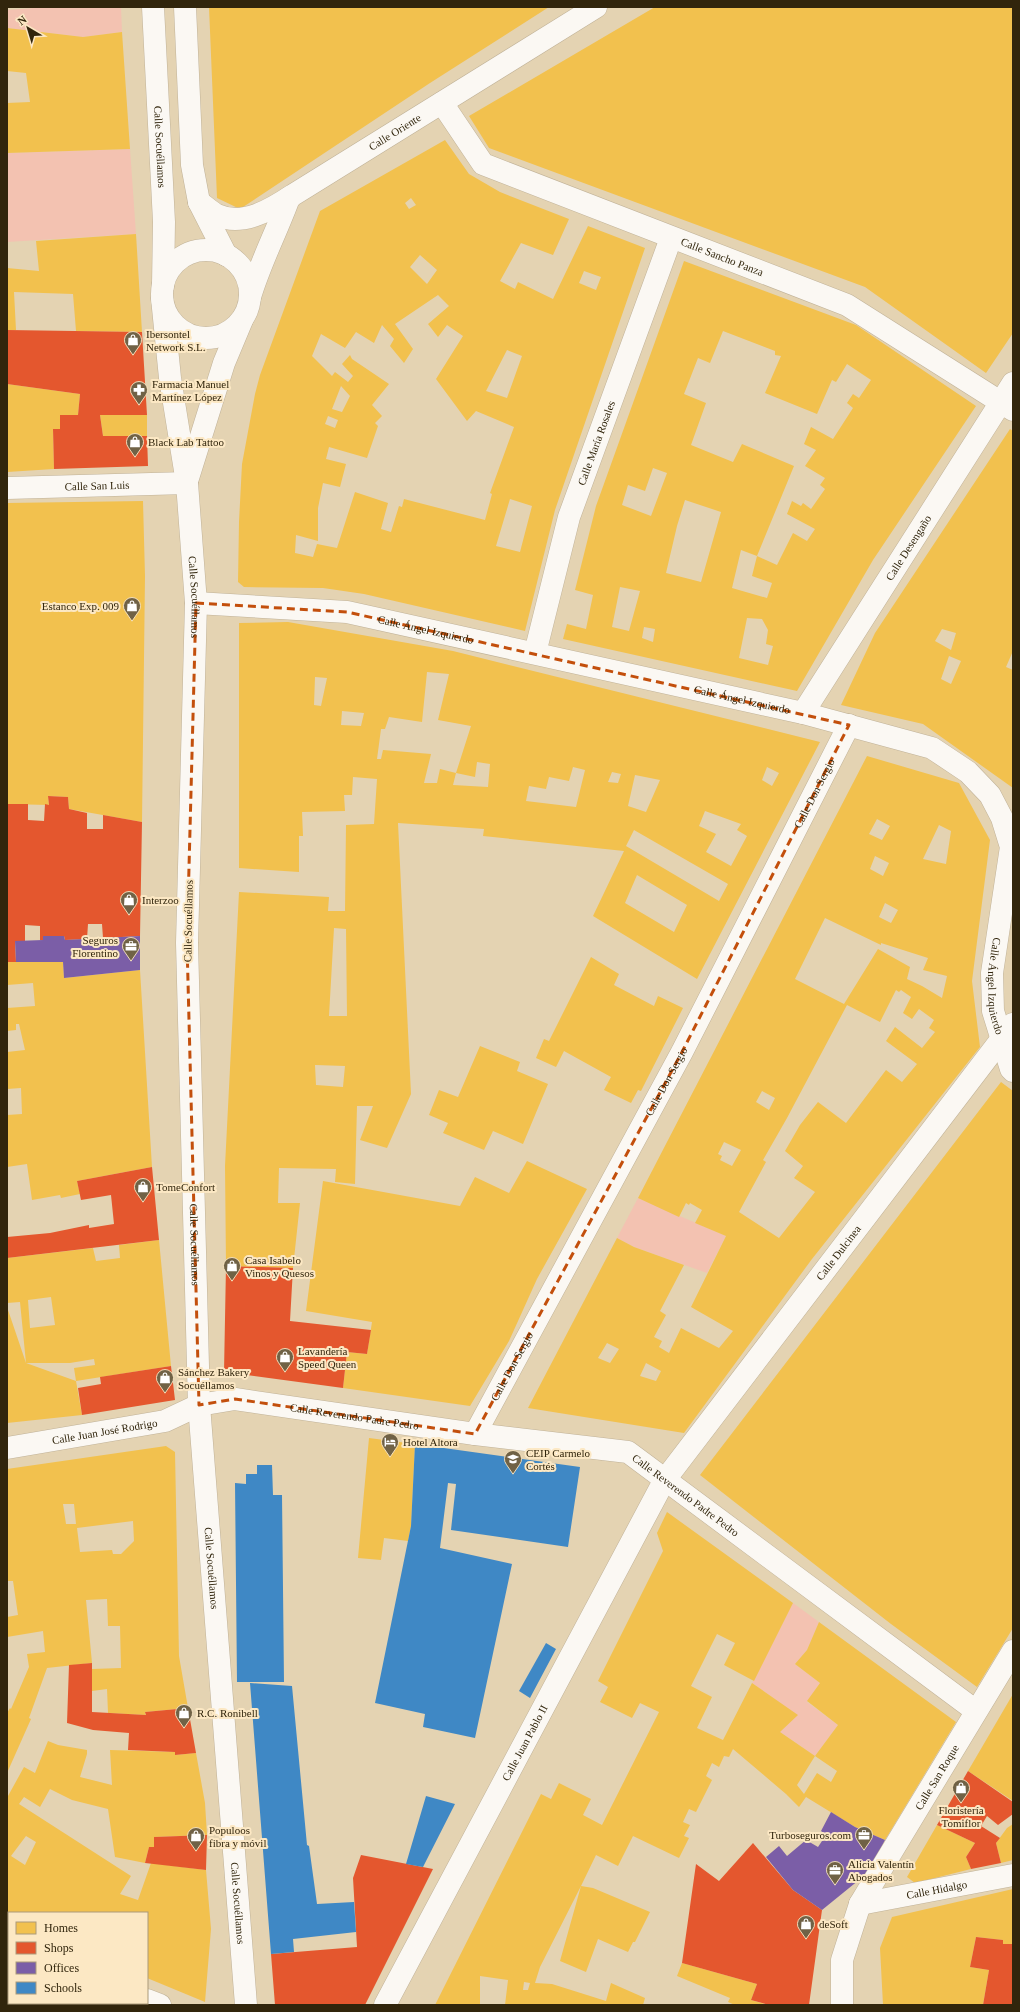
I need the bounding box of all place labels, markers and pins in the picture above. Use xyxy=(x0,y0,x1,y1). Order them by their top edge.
place label: Ibersontel Network S.L. xyxy=(146,328,206,353)
shop icon: Ibersontel Network S.L. xyxy=(123,330,143,355)
place label: Farmacia Manuel Martínez López xyxy=(152,378,229,403)
pharmacy icon: Farmacia Manuel Martínez López xyxy=(129,380,149,405)
shop icon: Black Lab Tattoo xyxy=(125,432,145,457)
place label: Black Lab Tattoo xyxy=(148,436,225,448)
shop icon: Estanco Exp. 009 xyxy=(122,596,142,621)
place label: Estanco Exp. 009 xyxy=(42,600,119,612)
shop icon: Interzoo xyxy=(119,890,139,915)
place label: Interzoo xyxy=(142,894,179,906)
place label: Seguros Florentino xyxy=(72,934,118,959)
office icon: Seguros Florentino xyxy=(121,936,141,961)
shop icon: TomeConfort xyxy=(133,1177,153,1202)
place label: TomeConfort xyxy=(156,1181,215,1193)
place label: Casa Isabelo Vinos y Quesos xyxy=(245,1254,314,1279)
shop icon: Casa Isabelo Vinos y Quesos xyxy=(222,1256,242,1281)
place label: Lavandería Speed Queen xyxy=(298,1345,357,1370)
shop icon: Lavandería Speed Queen xyxy=(275,1347,295,1372)
place label: Sánchez Bakery Socuéllamos xyxy=(178,1366,250,1391)
shop icon: Sánchez Bakery Socuéllamos xyxy=(155,1368,175,1393)
hotel icon: Hotel Altora xyxy=(380,1432,400,1457)
place label: Hotel Altora xyxy=(403,1436,458,1448)
place label: CEIP Carmelo Cortés xyxy=(526,1447,591,1472)
school or university icon: CEIP Carmelo Cortés xyxy=(503,1449,523,1474)
shop icon: R.C. Ronibell xyxy=(174,1703,194,1728)
place label: R.C. Ronibell xyxy=(197,1707,258,1719)
shop icon: Floristería Tomiflor xyxy=(951,1778,971,1803)
place label: Floristería Tomiflor xyxy=(938,1804,984,1829)
place label: Populoos fibra y móvil xyxy=(209,1824,266,1849)
office icon: Turboseguros.com xyxy=(854,1825,874,1850)
shop icon: Populoos fibra y móvil xyxy=(186,1826,206,1851)
place label: Turboseguros.com xyxy=(769,1829,851,1841)
place label: Alicia Valentín Abogados xyxy=(848,1858,915,1883)
office icon: Alicia Valentín Abogados xyxy=(825,1860,845,1885)
shop icon: deSoft xyxy=(796,1914,816,1939)
place label: deSoft xyxy=(819,1918,848,1930)

